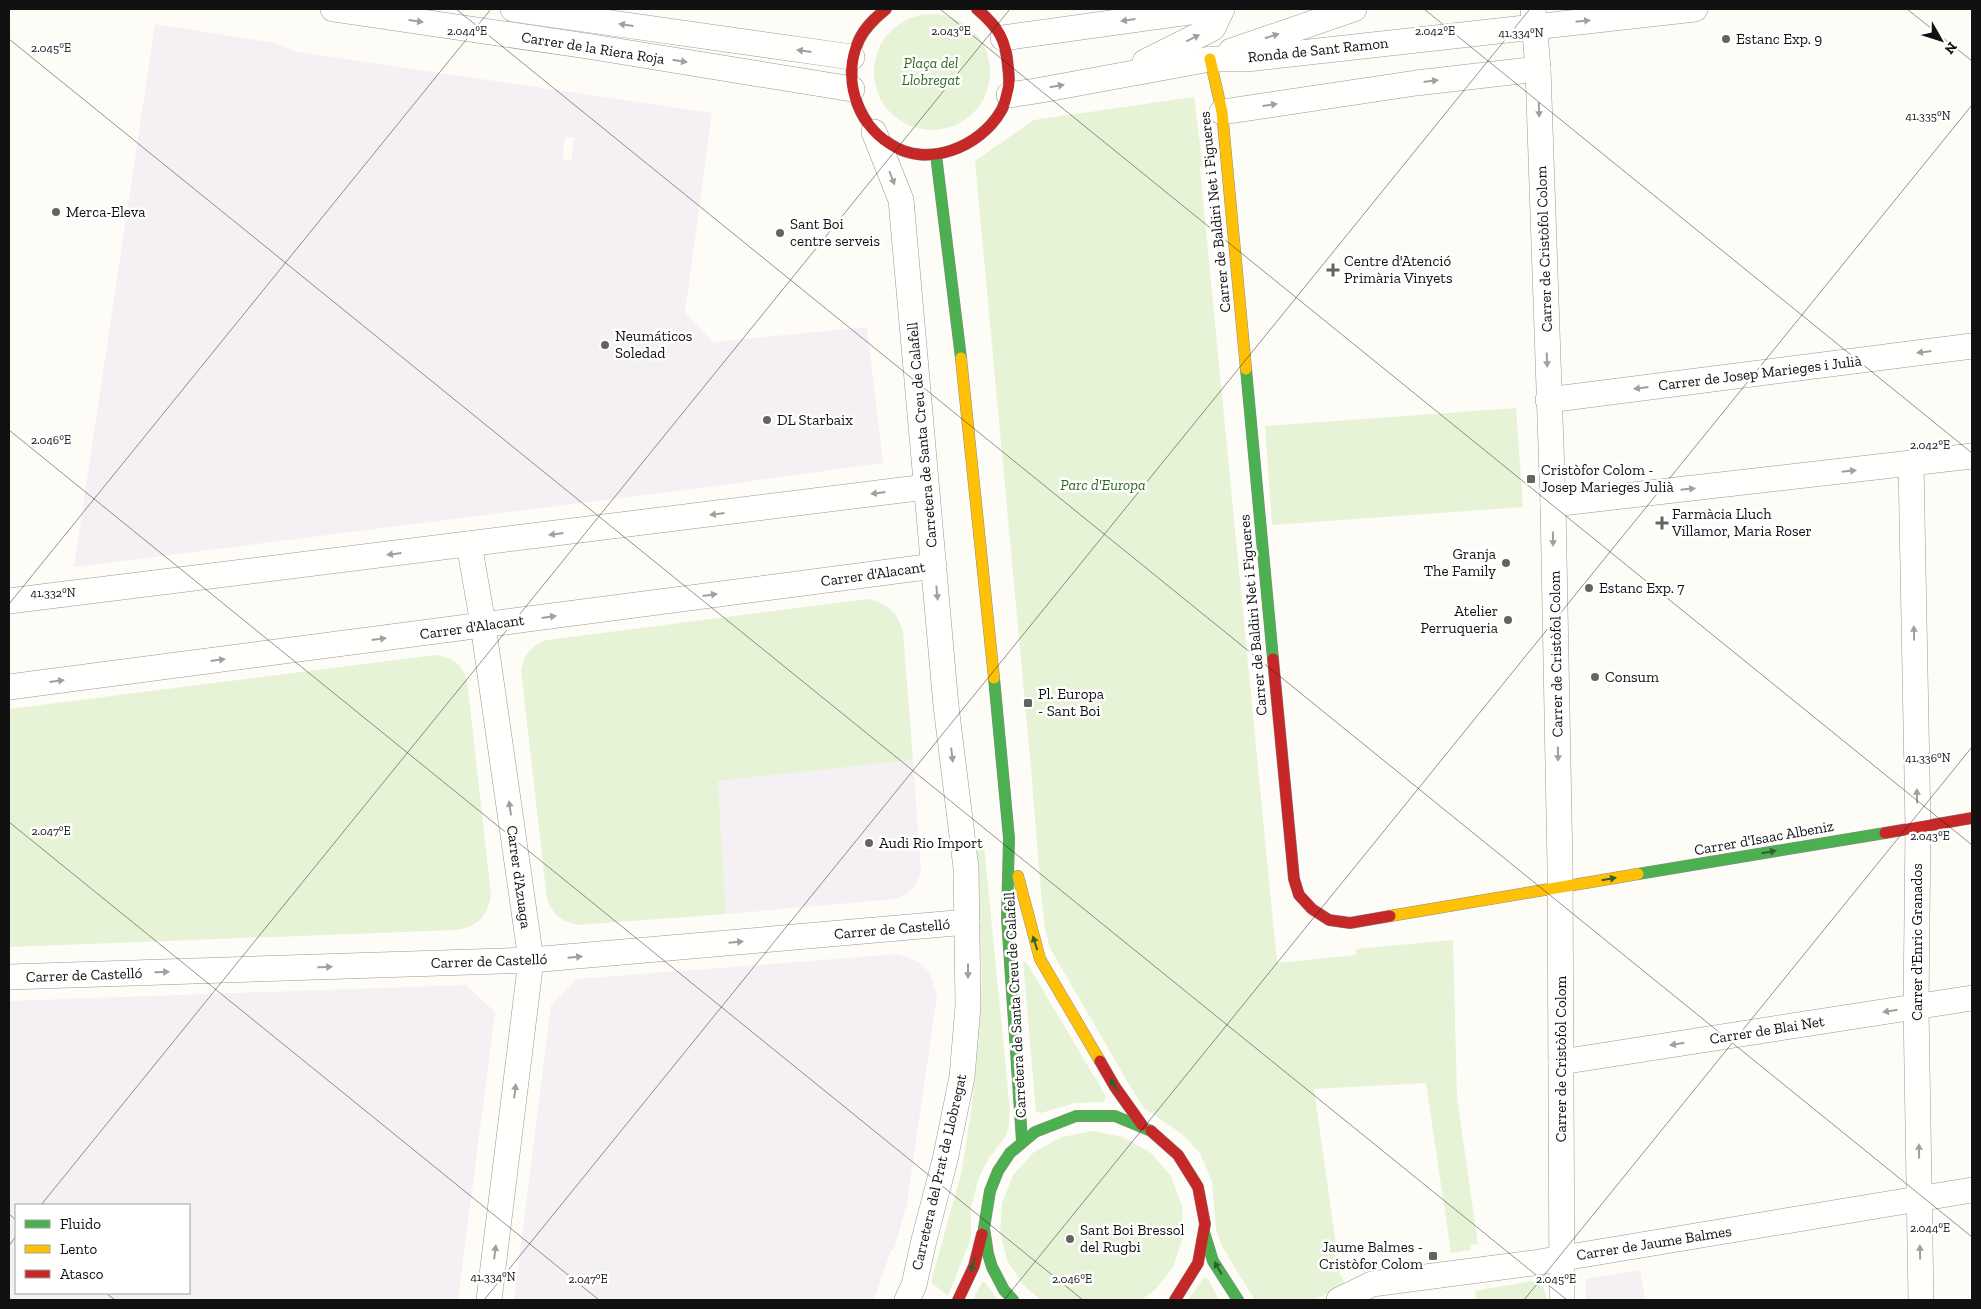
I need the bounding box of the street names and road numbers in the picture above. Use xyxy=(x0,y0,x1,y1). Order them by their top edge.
street label: Carrer de la Riera Roja xyxy=(520,28,666,68)
street label: Ronda de Sant Ramon xyxy=(1247,34,1390,66)
street label: Carrer de Baldiri Net i Figueres xyxy=(1195,111,1235,313)
street label: Carrer de Cristòfol Colom xyxy=(1532,165,1556,333)
street label: Carretera de Santa Creu de Calafell xyxy=(903,321,941,549)
street label: Carrer de Josep Marieges i Julià xyxy=(1657,352,1863,394)
street label: Carrer de Baldiri Net i Figueres xyxy=(1235,514,1271,716)
street label: Carrer d'Alacant xyxy=(820,558,927,590)
street label: Carrer de Cristòfol Colom xyxy=(1546,571,1566,737)
street label: Carrer d'Alacant xyxy=(419,611,526,643)
street label: Carrer d'Isaac Albeniz xyxy=(1693,817,1835,859)
street label: Carrer d'Azuaga xyxy=(503,824,535,930)
street label: Carrer d'Enric Granados xyxy=(1908,863,1926,1021)
street label: Carretera de Santa Creu de Calafell xyxy=(1000,892,1030,1118)
street label: Carrer de Castelló xyxy=(833,915,951,943)
street label: Carrer de Castelló xyxy=(430,950,548,972)
street label: Carrer de Castelló xyxy=(25,964,143,986)
street label: Carrer de Cristòfol Colom xyxy=(1552,976,1570,1142)
street label: Carrer de Blai Net xyxy=(1708,1012,1826,1048)
street label: Carretera del Prat de Llobregat xyxy=(908,1072,970,1272)
street label: Carrer de Jaume Balmes xyxy=(1575,1222,1733,1264)

